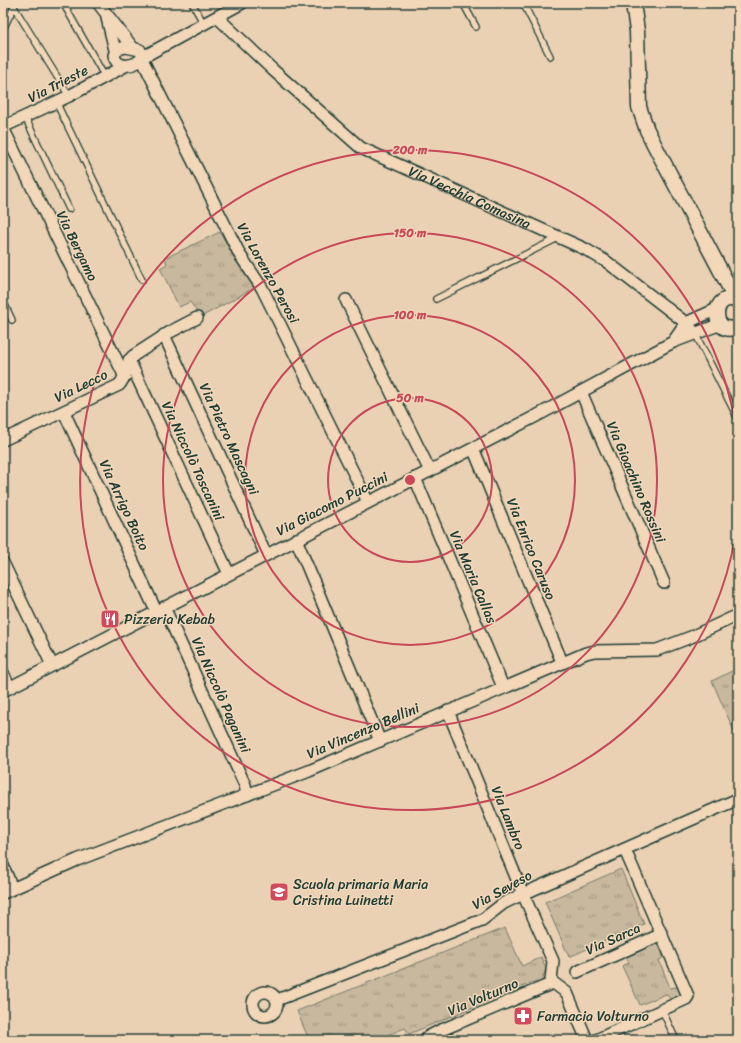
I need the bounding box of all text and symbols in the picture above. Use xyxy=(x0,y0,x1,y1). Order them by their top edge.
street label: Via Trieste xyxy=(23,58,93,110)
text: 200 m xyxy=(392,139,428,161)
street label: Via Vecchia Comasina xyxy=(404,158,535,236)
street label: Via Bergamo xyxy=(49,206,105,286)
street label: Via Lorenzo Perosi xyxy=(230,218,307,329)
text: 150 m xyxy=(394,222,427,244)
text: 100 m xyxy=(394,304,427,326)
street label: Via Lecco xyxy=(50,362,112,410)
street label: Via Pietro Mascagni xyxy=(192,379,266,500)
text: 50 m xyxy=(396,387,424,409)
street label: Via Niccolò Toscanini xyxy=(154,397,232,526)
street label: Via Gioachino Rossini xyxy=(599,417,673,548)
street label: Via Arrigo Boito xyxy=(92,455,156,555)
street label: Via Giacomo Puccini xyxy=(271,464,394,543)
centre of rings xyxy=(403,473,417,487)
street label: Via Enrico Caruso xyxy=(499,494,563,604)
street label: Via Maria Callas xyxy=(442,527,504,628)
place label: Pizzeria Kebab xyxy=(124,607,216,632)
restaurant icon: Pizzeria Kebab xyxy=(99,608,121,630)
street label: Via Niccolò Paganini xyxy=(184,633,258,758)
street label: Via Vincenzo Bellini xyxy=(303,695,424,766)
street label: Via Lambro xyxy=(484,782,532,854)
street label: Via Seveso xyxy=(467,863,537,917)
place label: Scuola primaria Maria Cristina Luinetti xyxy=(293,872,428,913)
school or university icon: Scuola primaria Maria Cristina Luinetti xyxy=(268,881,290,903)
street label: Via Sarca xyxy=(581,916,645,962)
street label: Via Volturno xyxy=(444,971,522,1023)
place label: Farmacia Volturno xyxy=(537,1004,649,1029)
pharmacy icon: Farmacia Volturno xyxy=(512,1005,534,1027)

